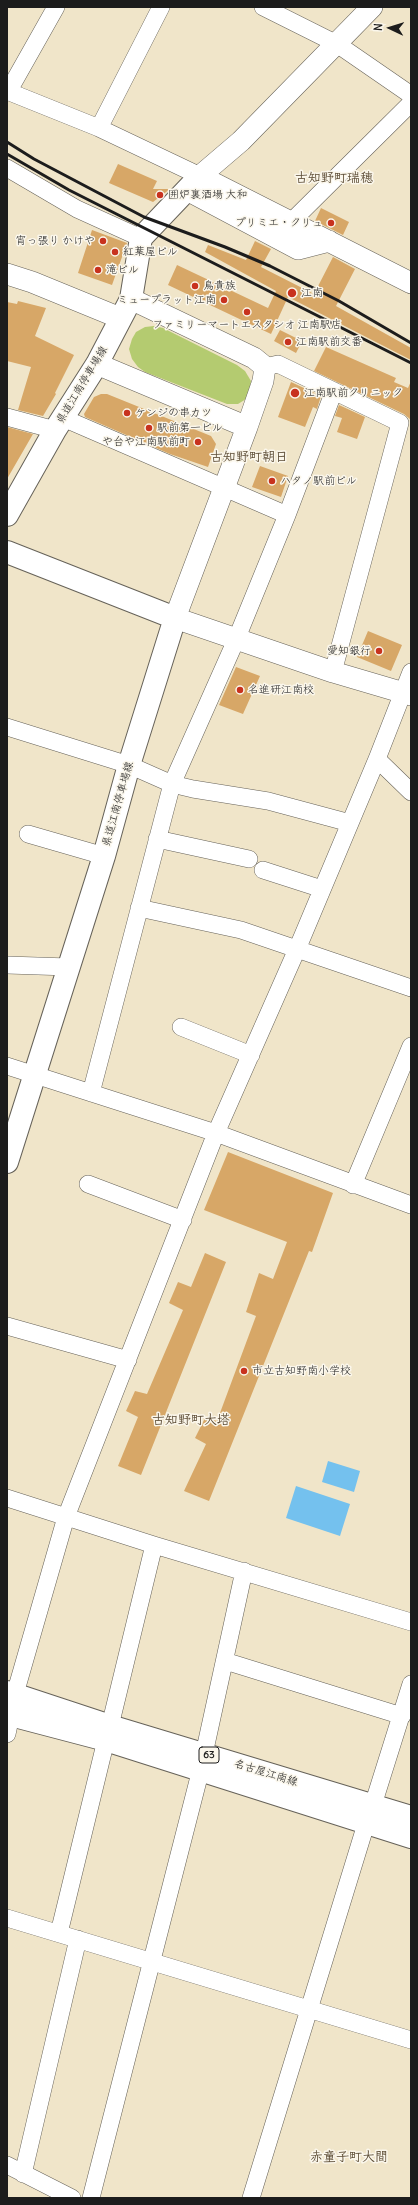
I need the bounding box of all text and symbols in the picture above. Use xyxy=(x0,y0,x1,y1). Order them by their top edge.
north arrow xyxy=(370,8,410,48)
text: N xyxy=(371,23,385,31)
district label: 古知野町瑞穂 xyxy=(295,170,373,186)
place label: 囲炉裏酒場 大和 xyxy=(168,188,248,202)
marker: 囲炉裏酒場 大和 xyxy=(155,190,165,200)
place label: プリミエ・クリュ xyxy=(235,216,323,230)
marker: プリミエ・クリュ xyxy=(326,218,336,228)
place label: 宵っ張り かけや xyxy=(15,234,95,248)
marker: 宵っ張り かけや xyxy=(98,236,108,246)
place label: 紅葉屋ビル xyxy=(123,245,178,259)
marker: 紅葉屋ビル xyxy=(110,247,120,257)
place label: 滝ビル xyxy=(106,263,139,277)
marker: 滝ビル xyxy=(93,265,103,275)
place label: 鳥貴族 xyxy=(203,279,236,293)
marker: 鳥貴族 xyxy=(190,281,200,291)
place label: 江南 xyxy=(301,286,323,300)
marker: 江南 xyxy=(286,287,298,299)
place label: ミュープラット江南 xyxy=(117,293,216,307)
marker: ミュープラット江南 xyxy=(219,295,229,305)
marker: ファミリーマートエスタシオ 江南駅店 xyxy=(242,307,252,317)
place label: ファミリーマートエスタシオ 江南駅店 xyxy=(152,318,342,332)
place label: 江南駅前交番 xyxy=(296,335,362,349)
marker: 江南駅前交番 xyxy=(283,337,293,347)
street label: 県道江南停車場線 xyxy=(54,344,110,426)
place label: 江南駅前クリニック xyxy=(304,386,403,400)
marker: 江南駅前クリニック xyxy=(289,387,301,399)
place label: ケンジの串カツ xyxy=(135,406,212,420)
marker: ケンジの串カツ xyxy=(122,408,132,418)
place label: 駅前第一ビル xyxy=(157,421,223,435)
marker: 駅前第一ビル xyxy=(144,423,154,433)
place label: や台や江南駅前町 xyxy=(102,435,190,449)
marker: や台や江南駅前町 xyxy=(193,437,203,447)
district label: 古知野町朝日 xyxy=(210,449,288,465)
place label: ハタノ駅前ビル xyxy=(280,474,357,488)
marker: ハタノ駅前ビル xyxy=(267,476,277,486)
place label: 愛知銀行 xyxy=(327,644,371,658)
marker: 愛知銀行 xyxy=(374,646,384,656)
place label: 名進研江南校 xyxy=(248,683,314,697)
marker: 名進研江南校 xyxy=(235,685,245,695)
street label: 県道江南停車場線 xyxy=(100,760,136,848)
place label: 市立古知野南小学校 xyxy=(252,1364,351,1378)
marker: 市立古知野南小学校 xyxy=(239,1366,249,1376)
district label: 古知野町大塔 xyxy=(152,1412,230,1428)
road number: 63 xyxy=(199,1747,219,1763)
street label: 名古屋江南線 xyxy=(233,1757,299,1789)
district label: 赤童子町大間 xyxy=(310,2149,388,2165)

